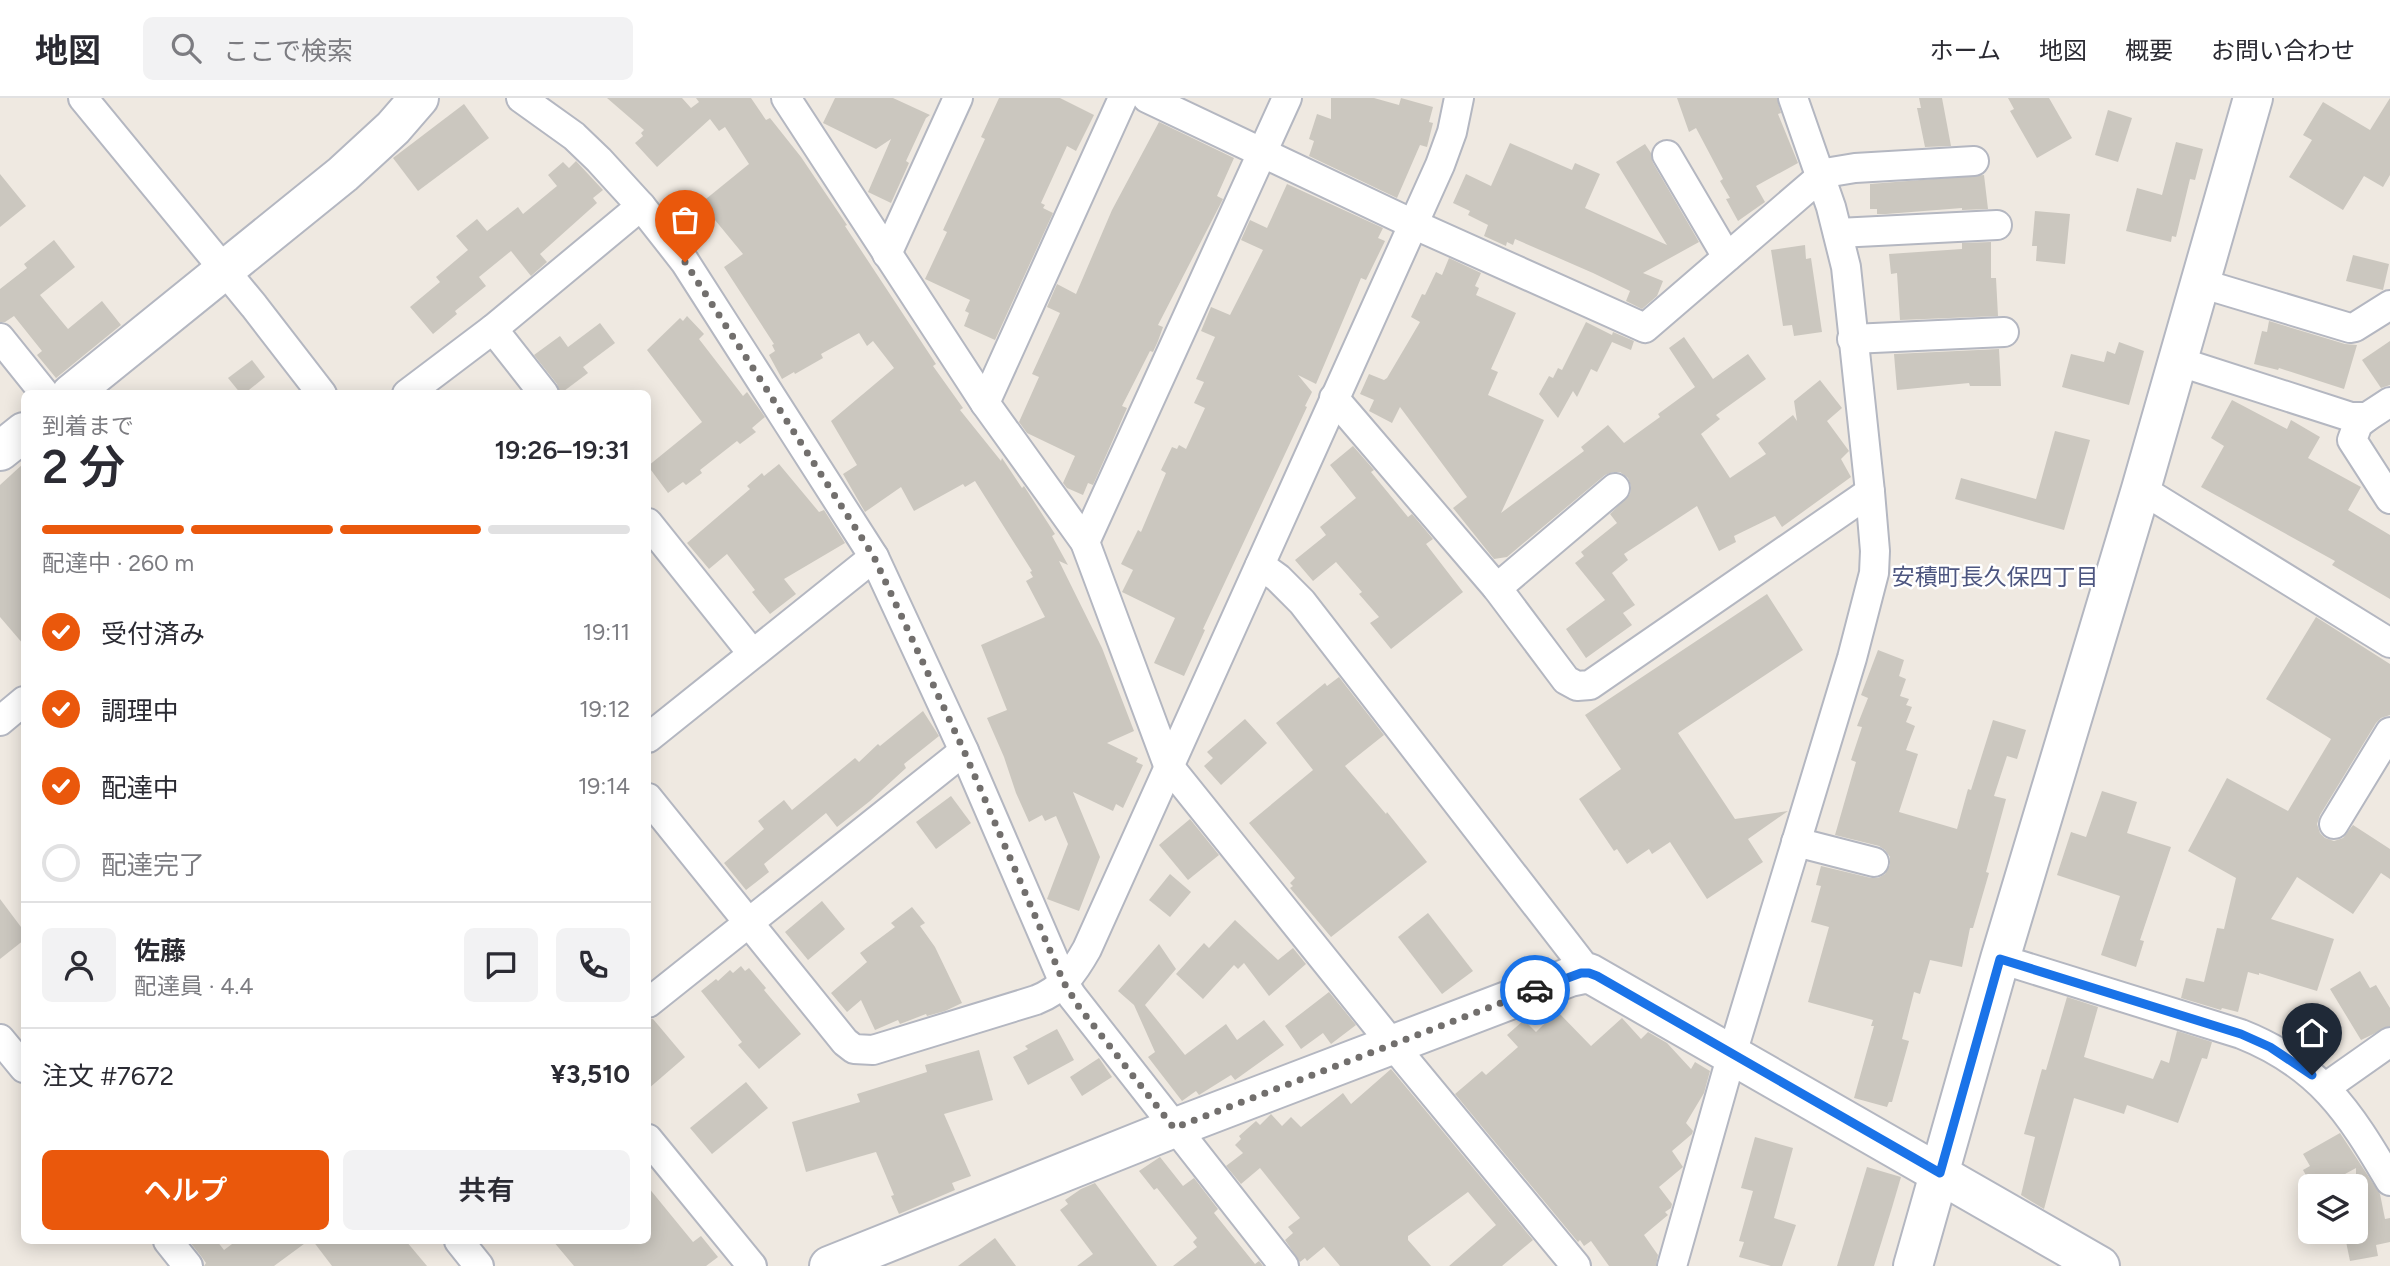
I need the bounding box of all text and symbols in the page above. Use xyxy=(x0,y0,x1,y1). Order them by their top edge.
search box xyxy=(143,17,633,80)
icon: search xyxy=(167,29,205,67)
text: 地図 xyxy=(35,31,101,70)
text: ここで検索 xyxy=(223,35,353,67)
text: ホーム xyxy=(1930,36,2001,65)
text: 地図 xyxy=(2039,36,2087,65)
text: 概要 xyxy=(2125,36,2173,65)
text: お問い合わせ xyxy=(2211,36,2355,65)
pin xyxy=(655,190,715,262)
icon: bag xyxy=(666,201,704,239)
text: 到着まで xyxy=(42,412,134,440)
text: 19:26–19:31 xyxy=(494,434,630,466)
text: 2 分 xyxy=(42,439,125,495)
text: 配達中 · 260 m xyxy=(42,549,194,577)
district label: 安積町長久保四丁目 xyxy=(1892,563,2099,591)
icon: check xyxy=(42,613,80,651)
text: 受付済み xyxy=(101,618,205,650)
text: 19:11 xyxy=(583,618,630,646)
icon: check xyxy=(42,690,80,728)
text: 調理中 xyxy=(101,695,179,727)
text: 19:12 xyxy=(579,695,630,723)
icon: check xyxy=(42,767,80,805)
text: 配達中 xyxy=(101,772,179,804)
text: 19:14 xyxy=(578,772,630,800)
text: 配達完了 xyxy=(101,849,205,881)
button: person xyxy=(42,928,116,1002)
button: chat xyxy=(464,928,538,1002)
button: phone xyxy=(556,928,630,1002)
text: 佐藤 xyxy=(134,935,186,967)
courier xyxy=(1500,955,1570,1025)
icon: car xyxy=(1516,971,1554,1009)
text: 配達員 · 4.4 xyxy=(134,972,254,1000)
pin xyxy=(2282,1003,2342,1075)
icon: home xyxy=(2293,1014,2331,1052)
text: ¥3,510 xyxy=(550,1058,630,1090)
text: 注文 #7672 xyxy=(42,1060,174,1092)
button: ヘルプ xyxy=(42,1150,329,1230)
button: 共有 xyxy=(343,1150,630,1230)
map controls xyxy=(2298,1174,2368,1244)
button: layers xyxy=(2298,1174,2368,1244)

